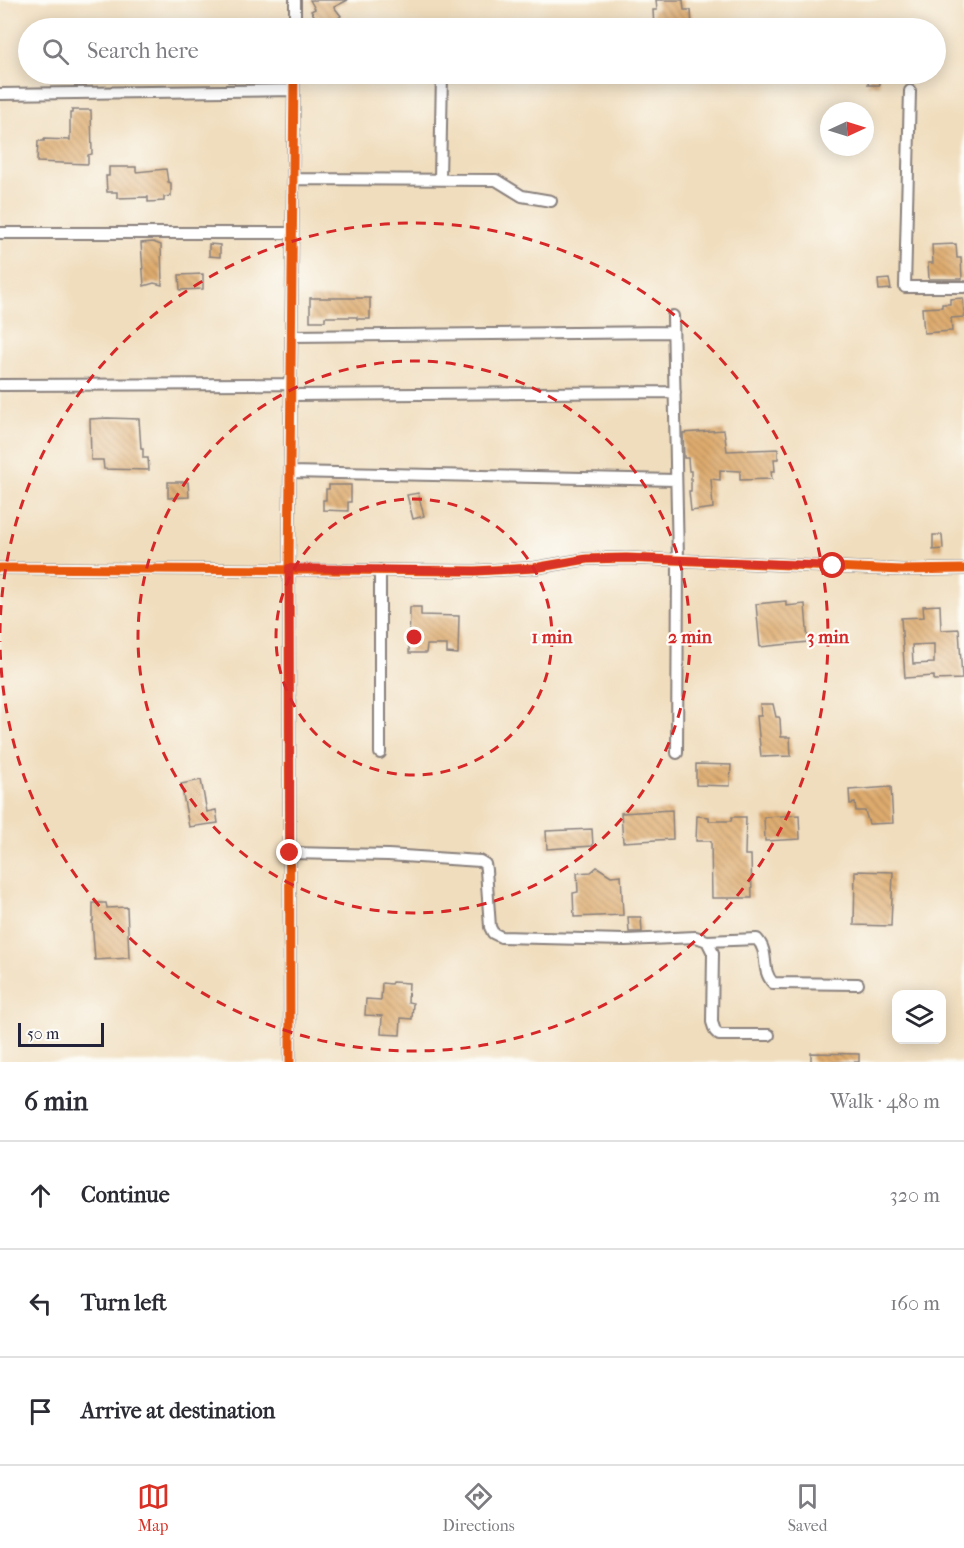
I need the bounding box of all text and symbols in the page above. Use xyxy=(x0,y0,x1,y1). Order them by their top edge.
search box xyxy=(18,18,946,84)
icon: search xyxy=(39,35,72,68)
text: Search here xyxy=(87,38,199,64)
north arrow xyxy=(820,102,874,156)
route start xyxy=(819,552,845,578)
centre of rings xyxy=(404,627,424,647)
text: 1 min xyxy=(531,627,573,648)
text: 2 min xyxy=(668,627,712,648)
text: 3 min xyxy=(807,627,850,648)
route end xyxy=(276,839,302,865)
map controls xyxy=(892,990,946,1044)
button: layers xyxy=(892,990,946,1044)
scale bar xyxy=(18,1020,104,1048)
text: 50 m xyxy=(27,1024,59,1043)
text: 6 min xyxy=(24,1086,88,1117)
text: Walk · 480 m xyxy=(830,1090,940,1113)
icon: ahead xyxy=(24,1179,57,1212)
text: Continue xyxy=(81,1182,170,1208)
text: 320 m xyxy=(890,1184,940,1207)
icon: left xyxy=(24,1287,57,1320)
text: Turn left xyxy=(81,1290,167,1316)
text: 160 m xyxy=(890,1292,940,1315)
icon: arrive xyxy=(24,1395,57,1428)
text: Arrive at destination xyxy=(81,1398,275,1424)
tab: Map xyxy=(137,1480,170,1535)
tab: Directions xyxy=(443,1480,515,1535)
tab: Saved xyxy=(788,1480,827,1535)

